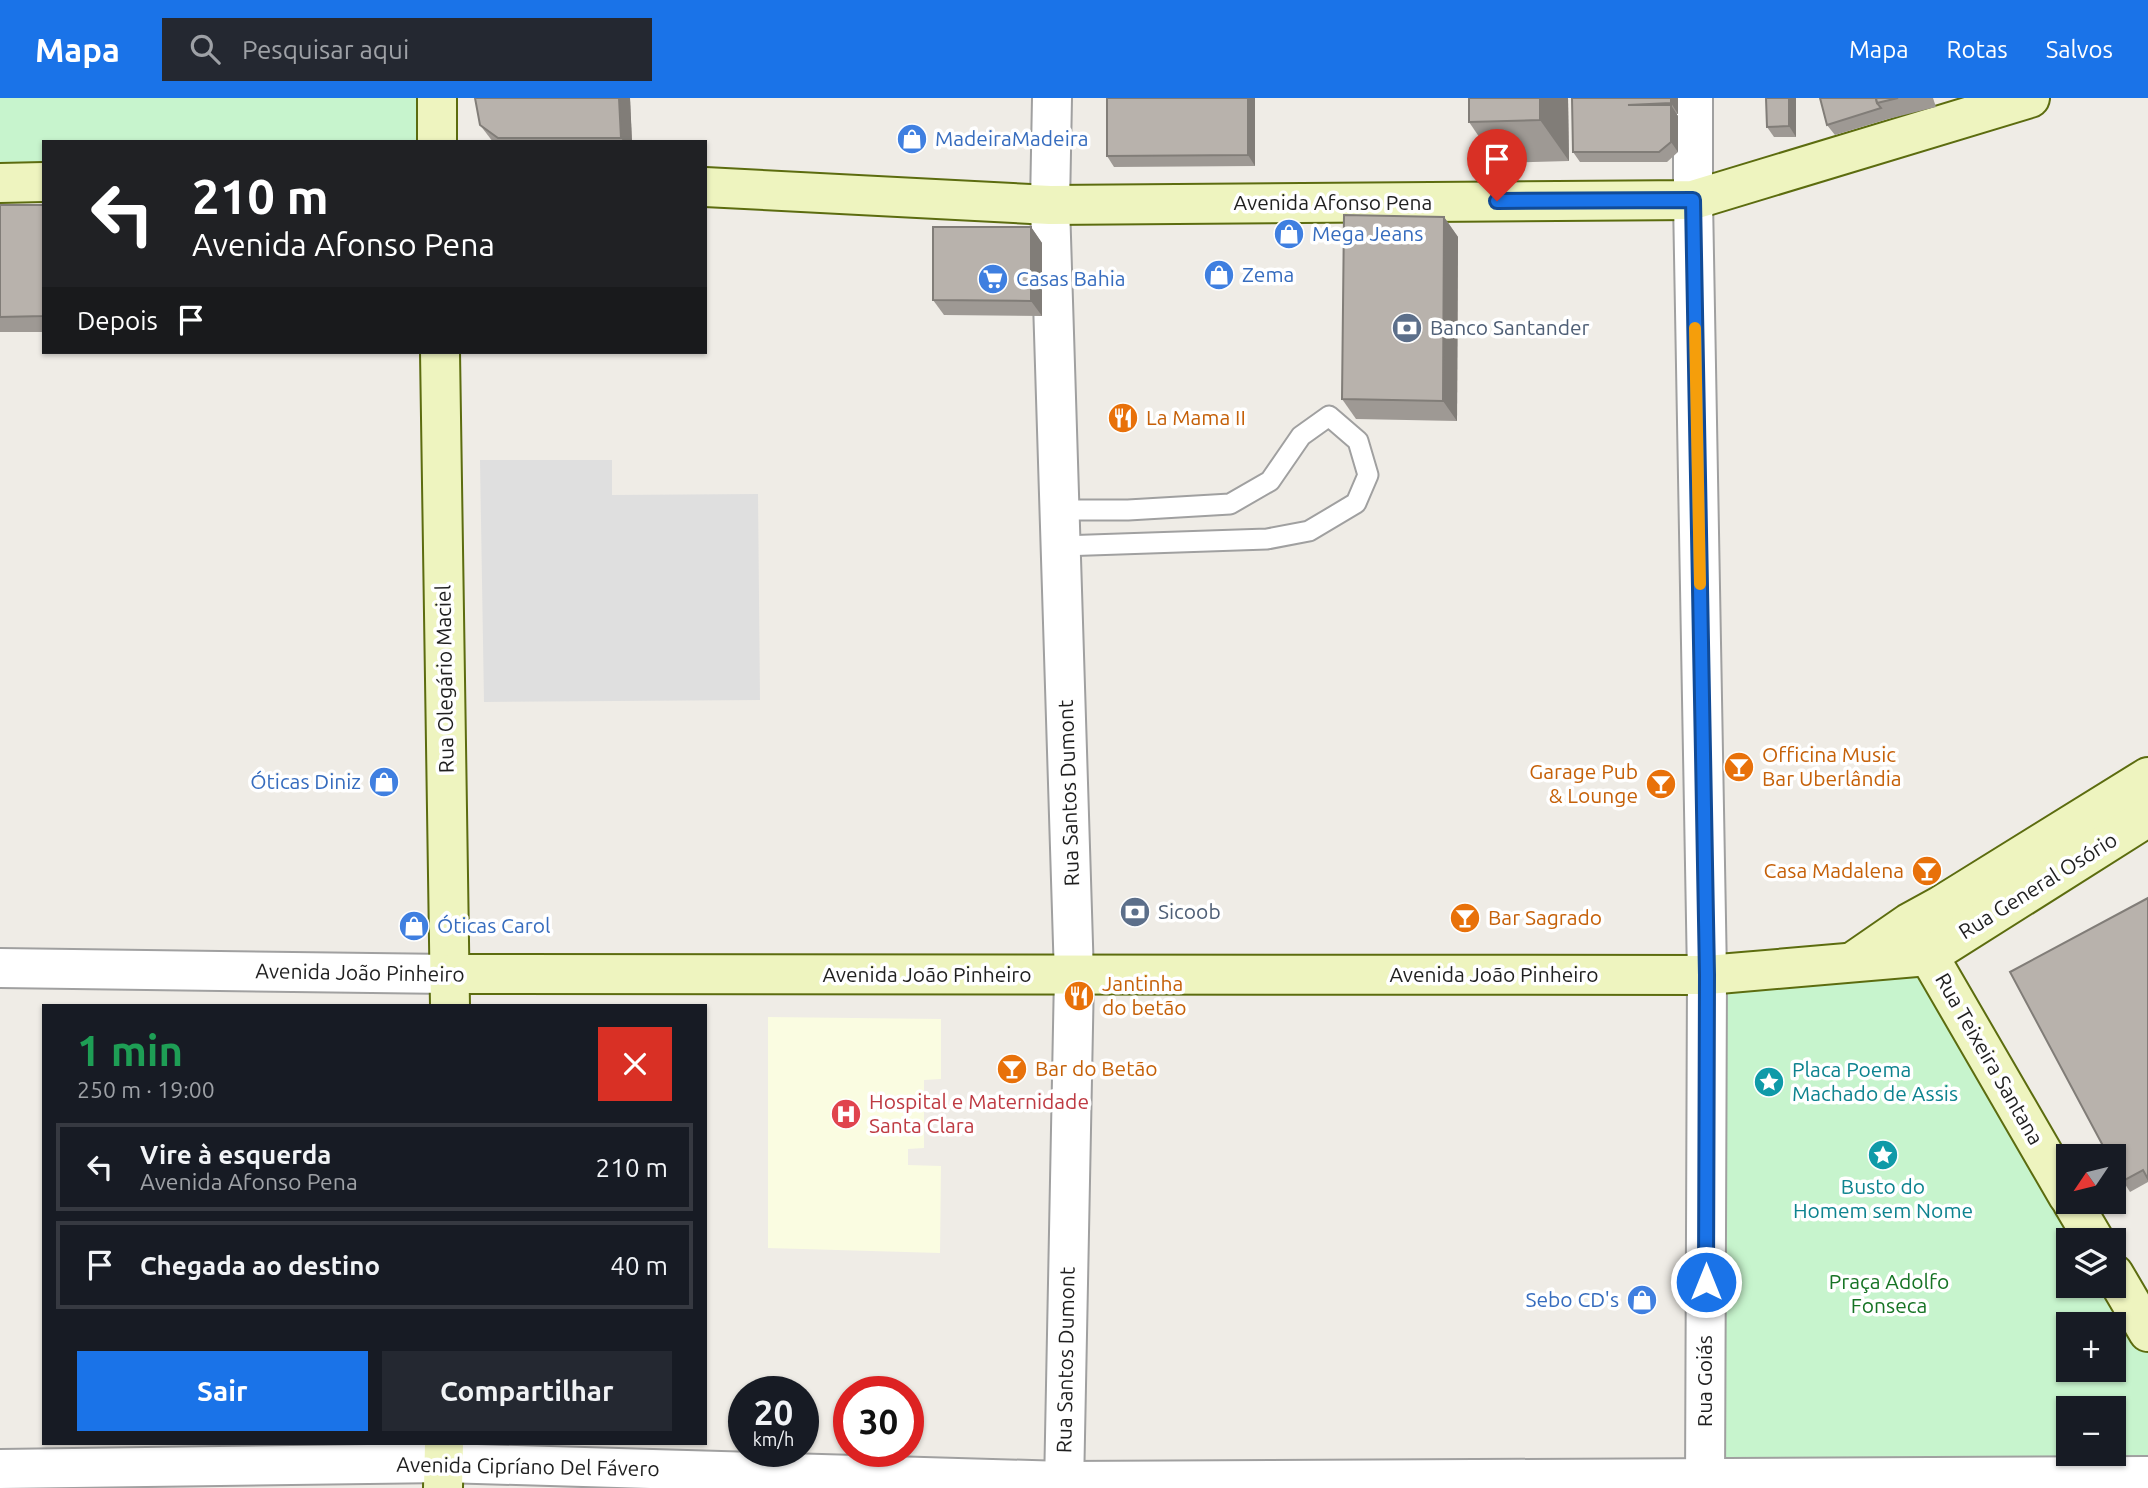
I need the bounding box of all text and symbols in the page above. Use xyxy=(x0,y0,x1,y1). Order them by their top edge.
search box xyxy=(162,18,652,81)
icon: search xyxy=(186,30,224,68)
text: Mapa xyxy=(35,31,120,68)
text: Pesquisar aqui xyxy=(242,35,409,64)
text: Mapa xyxy=(1849,36,1909,63)
text: Rotas xyxy=(1947,36,2008,63)
text: Salvos xyxy=(2046,36,2113,63)
shop icon: MadeiraMadeira xyxy=(895,122,929,156)
place label: MadeiraMadeira xyxy=(935,126,1089,150)
pin xyxy=(1467,129,1527,201)
icon: arrive xyxy=(1478,140,1516,178)
icon: left xyxy=(77,168,168,259)
text: 210 m xyxy=(192,168,329,223)
street label: Avenida Afonso Pena xyxy=(1234,190,1432,214)
shop icon: Mega Jeans xyxy=(1272,217,1306,251)
place label: Mega Jeans xyxy=(1312,221,1423,245)
text: Avenida Afonso Pena xyxy=(192,226,495,262)
shop icon: Zema xyxy=(1202,258,1236,292)
supermarket icon: Casas Bahia xyxy=(976,262,1010,296)
place label: Zema xyxy=(1242,262,1294,286)
place label: Casas Bahia xyxy=(1016,266,1126,290)
icon: arrive xyxy=(172,301,210,339)
text: Depois xyxy=(77,306,158,335)
bank icon: Banco Santander xyxy=(1390,311,1424,345)
place label: Banco Santander xyxy=(1430,315,1590,339)
restaurant icon: La Mama II xyxy=(1106,401,1140,435)
place label: La Mama II xyxy=(1146,405,1246,429)
street label: Rua Olegário Maciel xyxy=(430,585,458,773)
street label: Rua Santos Dumont xyxy=(1053,699,1083,887)
place label: Officina Music Bar Uberlândia xyxy=(1762,742,1902,790)
bar icon: Officina Music Bar Uberlândia xyxy=(1722,750,1756,784)
place label: Garage Pub & Lounge xyxy=(1529,759,1638,807)
shop icon: Óticas Diniz xyxy=(367,765,401,799)
bar icon: Garage Pub & Lounge xyxy=(1644,767,1678,801)
place label: Óticas Diniz xyxy=(250,769,361,793)
street label: Rua General Osório xyxy=(1954,827,2121,944)
bar icon: Casa Madalena xyxy=(1910,854,1944,888)
place label: Casa Madalena xyxy=(1764,858,1904,882)
bank icon: Sicoob xyxy=(1118,895,1152,929)
place label: Sicoob xyxy=(1158,899,1221,923)
bar icon: Bar Sagrado xyxy=(1448,901,1482,935)
place label: Bar Sagrado xyxy=(1488,905,1602,929)
shop icon: Óticas Carol xyxy=(397,909,431,943)
place label: Óticas Carol xyxy=(437,913,550,937)
street label: Avenida João Pinheiro xyxy=(255,958,465,986)
street label: Avenida João Pinheiro xyxy=(822,962,1032,986)
street label: Avenida João Pinheiro xyxy=(1389,962,1599,986)
street label: Rua Teixeira Santana xyxy=(1931,968,2049,1149)
place label: Jantinha do betão xyxy=(1102,971,1187,1019)
restaurant icon: Jantinha do betão xyxy=(1062,979,1096,1013)
text: 1 min xyxy=(77,1027,183,1074)
button: close xyxy=(598,1027,672,1101)
bar icon: Bar do Betão xyxy=(995,1052,1029,1086)
place label: Bar do Betão xyxy=(1035,1056,1158,1080)
place label: Placa Poema Machado de Assis xyxy=(1792,1057,1958,1105)
place icon: Placa Poema Machado de Assis xyxy=(1752,1065,1786,1099)
text: 250 m · 19:00 xyxy=(77,1077,215,1102)
place label: Hospital e Maternidade Santa Clara xyxy=(869,1089,1089,1137)
hospital icon: Hospital e Maternidade Santa Clara xyxy=(829,1097,863,1131)
place icon: Busto do Homem sem Nome xyxy=(1866,1138,1900,1172)
text: Vire à esquerda xyxy=(140,1140,331,1169)
north arrow xyxy=(2056,1144,2126,1214)
map controls xyxy=(2056,1144,2126,1466)
icon: left xyxy=(81,1148,119,1186)
text: 210 m xyxy=(596,1153,668,1182)
text: Avenida Afonso Pena xyxy=(140,1169,358,1194)
place label: Busto do Homem sem Nome xyxy=(1793,1174,1973,1222)
button: layers xyxy=(2056,1228,2126,1298)
position arrow xyxy=(1669,1245,1743,1319)
icon: arrive xyxy=(81,1246,119,1284)
text: Chegada ao destino xyxy=(140,1251,380,1280)
text: 40 m xyxy=(610,1251,668,1280)
street label: Rua Santos Dumont xyxy=(1051,1267,1079,1453)
park label: Praça Adolfo Fonseca xyxy=(1829,1269,1949,1317)
shop icon: Sebo CD's xyxy=(1625,1283,1659,1317)
place label: Sebo CD's xyxy=(1525,1287,1619,1311)
button: + xyxy=(2056,1312,2126,1382)
street label: Rua Goiás xyxy=(1692,1335,1716,1427)
button: Sair xyxy=(77,1351,368,1431)
button: Compartilhar xyxy=(382,1351,672,1431)
speed limit sign: 30 xyxy=(833,1376,924,1467)
text: 20 xyxy=(754,1392,793,1432)
button: − xyxy=(2056,1396,2126,1466)
text: km/h xyxy=(753,1429,794,1449)
street label: Avenida Cipríano Del Fávero xyxy=(396,1452,660,1480)

